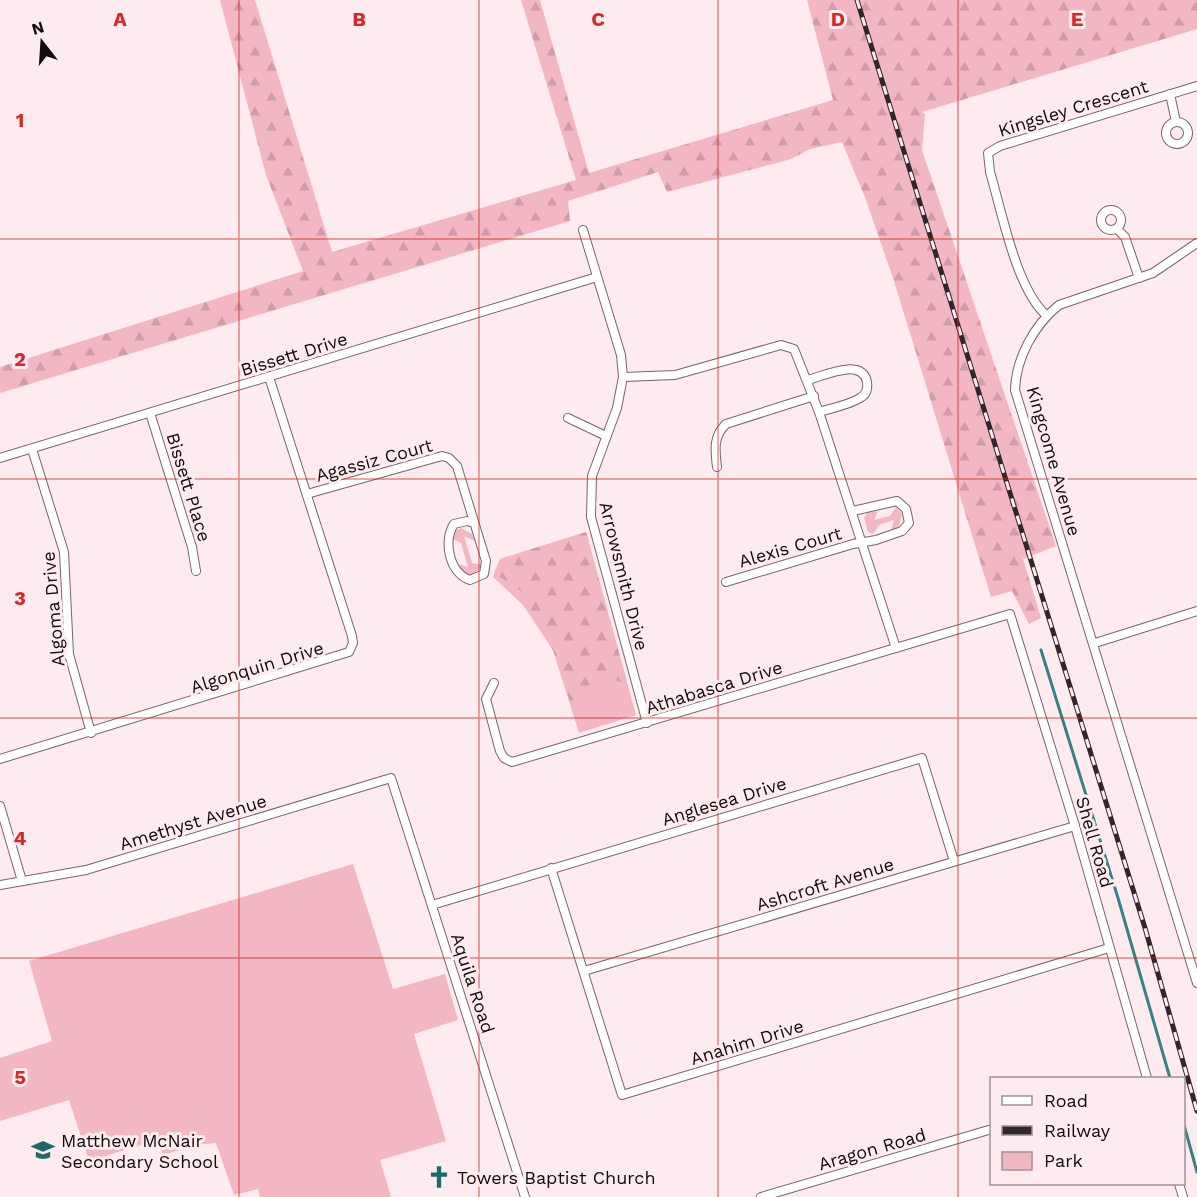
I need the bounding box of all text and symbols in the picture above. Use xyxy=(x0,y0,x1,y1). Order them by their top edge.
text: A xyxy=(113,7,127,31)
text: B xyxy=(352,7,366,31)
text: C xyxy=(591,7,605,31)
text: D xyxy=(831,7,845,31)
text: E xyxy=(1071,7,1083,31)
north arrow xyxy=(12,12,72,72)
text: N xyxy=(29,17,46,39)
street label: Kingsley Crescent xyxy=(996,75,1151,141)
text: 1 xyxy=(16,108,24,132)
street label: Bissett Drive xyxy=(238,328,350,380)
text: 2 xyxy=(14,347,26,371)
street label: Kingcome Avenue xyxy=(1023,384,1085,538)
street label: Bissett Place xyxy=(162,430,216,544)
street label: Agassiz Court xyxy=(313,434,435,486)
street label: Arrowsmith Drive xyxy=(595,499,653,653)
street label: Alexis Court xyxy=(736,522,844,572)
street label: Algoma Drive xyxy=(38,551,68,667)
text: 3 xyxy=(14,586,26,610)
street label: Algonquin Drive xyxy=(188,637,326,697)
street label: Athabasca Drive xyxy=(643,656,785,718)
street label: Anglesea Drive xyxy=(659,772,789,830)
street label: Amethyst Avenue xyxy=(117,790,269,854)
street label: Shell Road xyxy=(1072,794,1118,890)
text: 4 xyxy=(14,826,27,850)
street label: Ashcroft Avenue xyxy=(754,853,896,915)
street label: Aquila Road xyxy=(447,930,499,1036)
street label: Anahim Drive xyxy=(688,1015,806,1069)
text: 5 xyxy=(14,1065,26,1089)
legend xyxy=(990,1077,1185,1185)
text: Road xyxy=(1044,1090,1088,1111)
text: Railway xyxy=(1044,1120,1111,1141)
street label: Aragon Road xyxy=(816,1124,928,1174)
place label: Matthew McNair Secondary School xyxy=(61,1130,219,1172)
school or university icon: Matthew McNair Secondary School xyxy=(30,1137,56,1163)
text: Park xyxy=(1044,1150,1083,1171)
church icon: Towers Baptist Church xyxy=(426,1164,452,1190)
place label: Towers Baptist Church xyxy=(457,1167,656,1188)

